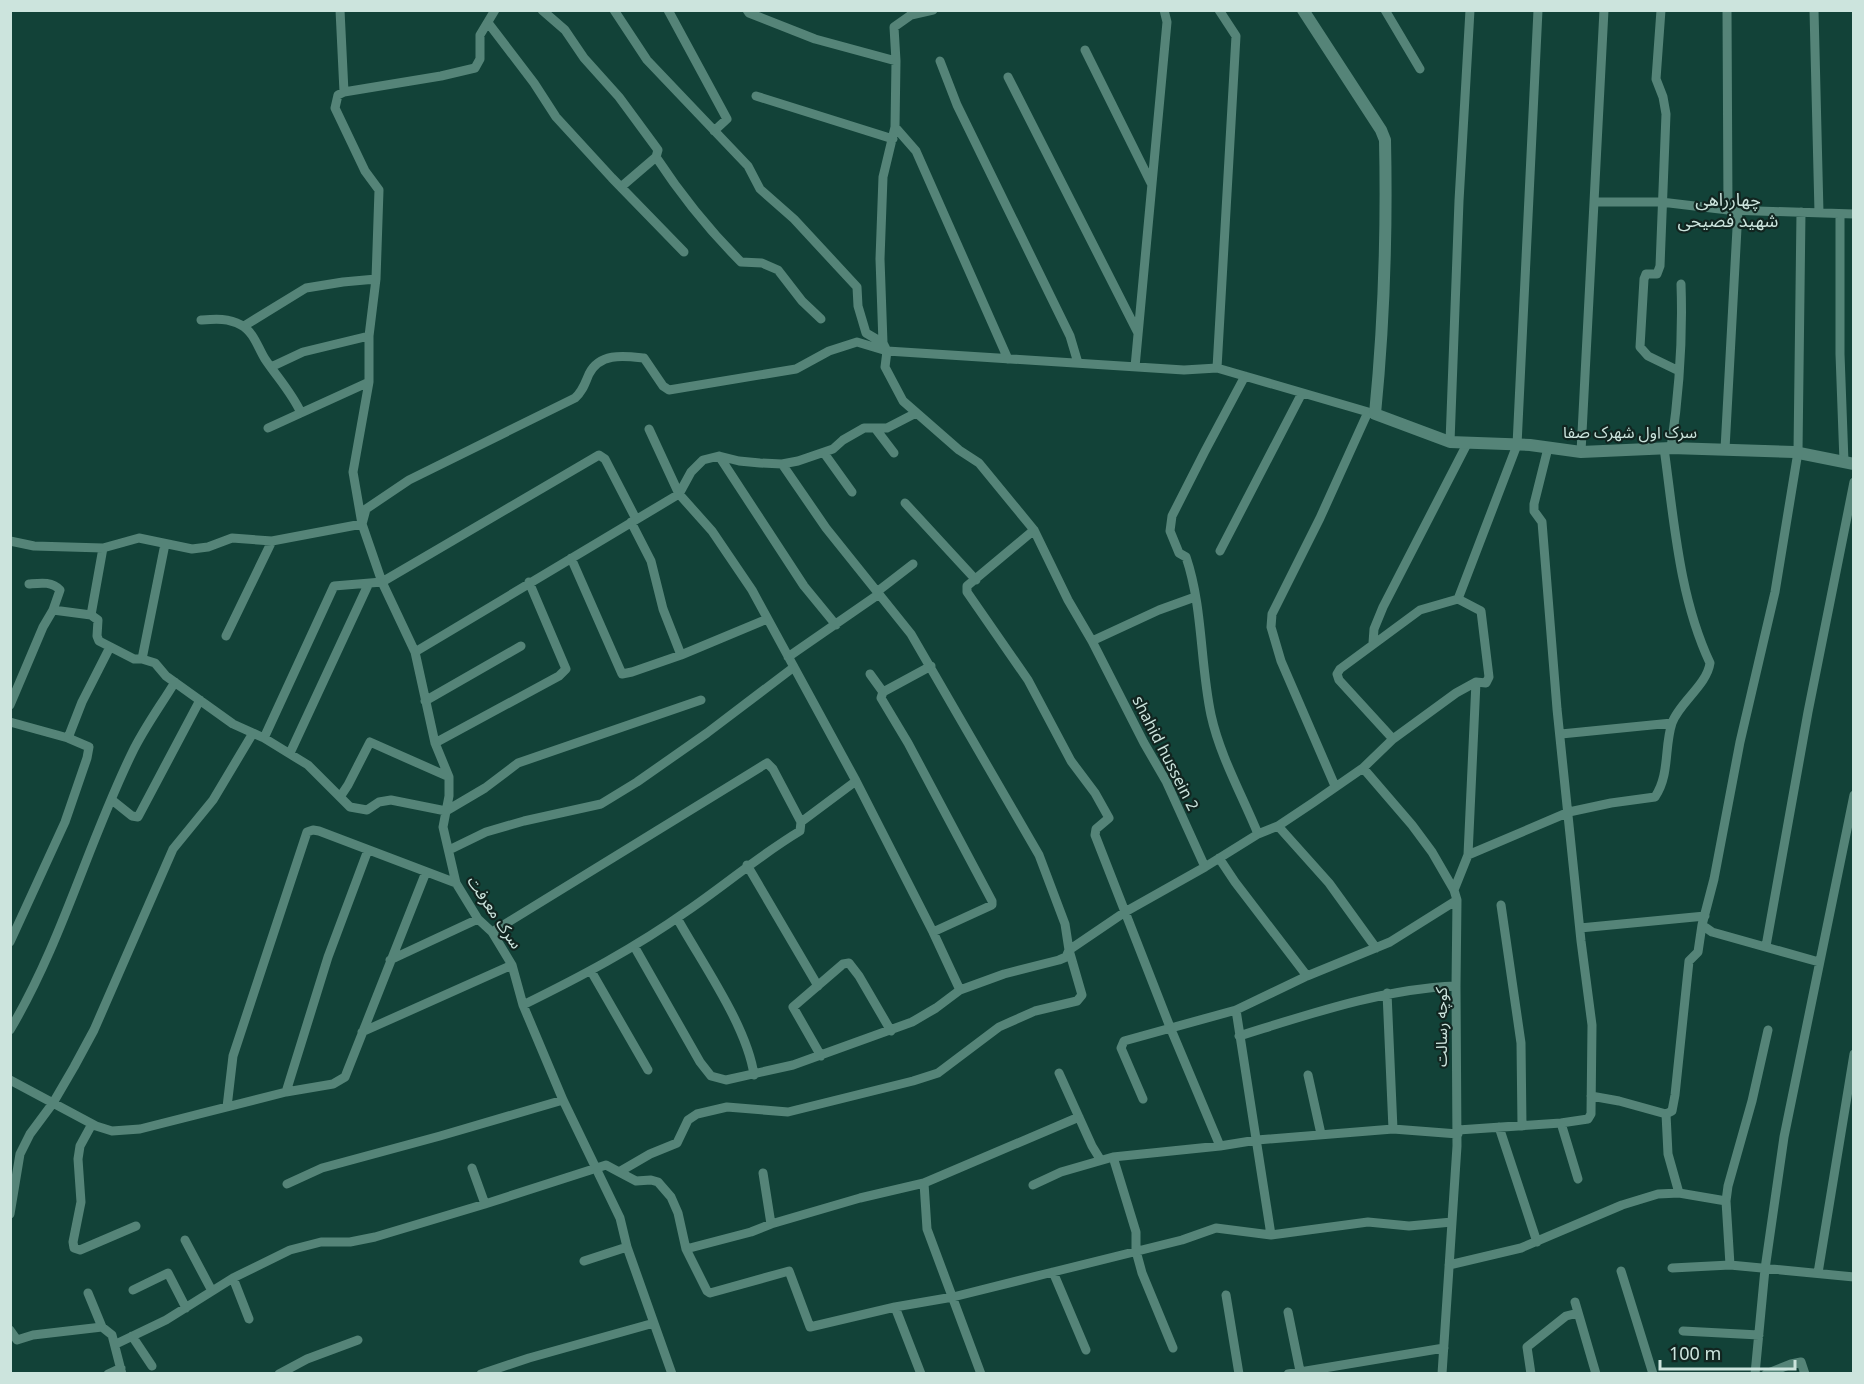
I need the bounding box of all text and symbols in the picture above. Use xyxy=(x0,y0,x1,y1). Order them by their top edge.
district label: چهارراهی شهید فصیحی xyxy=(1678,187,1778,232)
street label: سرک اول شهرک صفا xyxy=(1563,421,1697,443)
street label: shahid hussein 2 xyxy=(1128,692,1204,814)
street label: سرک معرفت xyxy=(462,871,528,953)
street label: کوچه رسالت xyxy=(1430,987,1452,1067)
scale bar xyxy=(1660,1333,1795,1371)
text: 100 m xyxy=(1669,1341,1721,1365)

